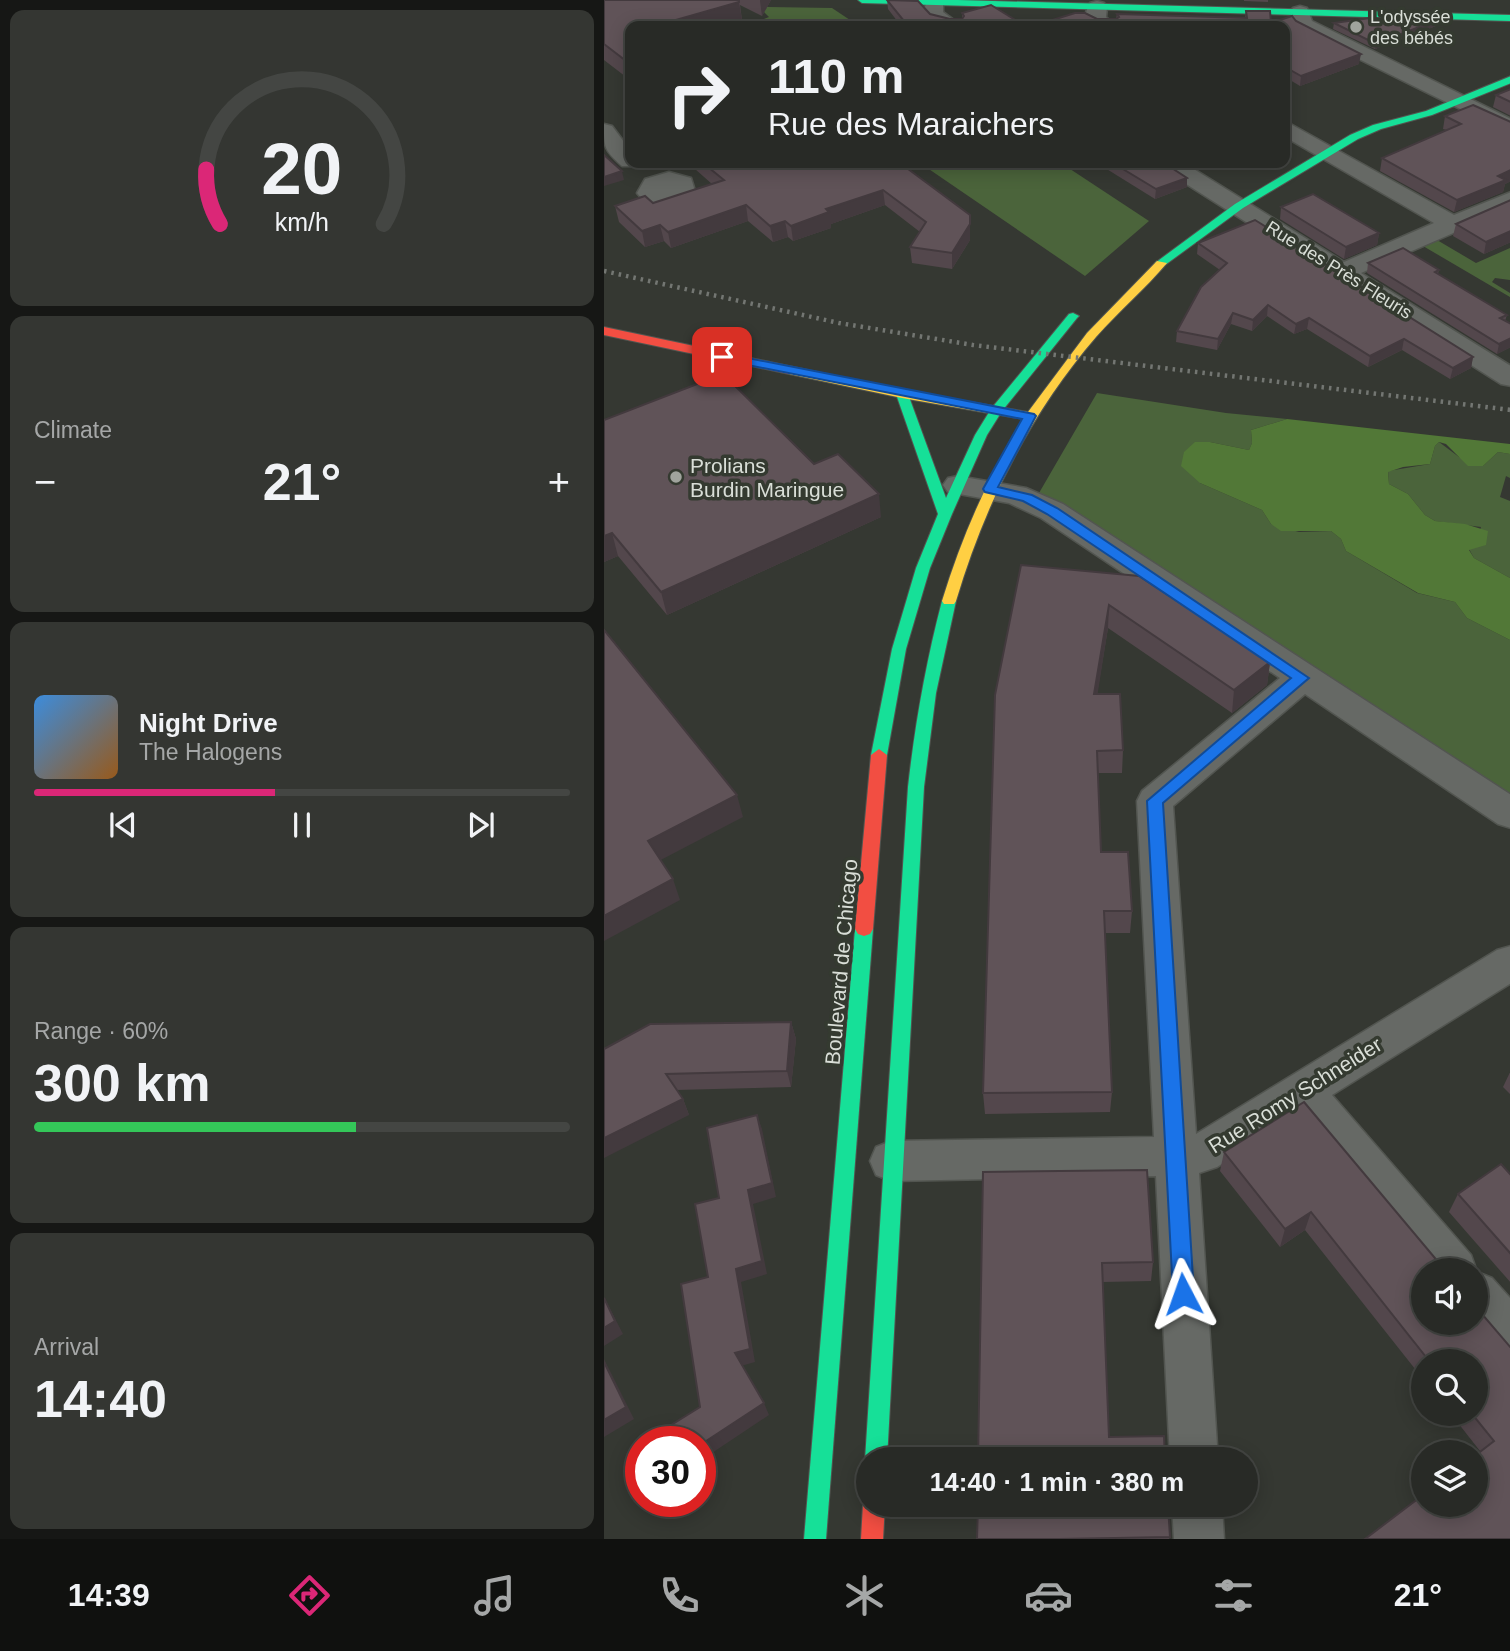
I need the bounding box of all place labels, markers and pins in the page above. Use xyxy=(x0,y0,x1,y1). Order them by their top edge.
place label: L'odyssée des bébés xyxy=(1370,7,1453,48)
marker: L'odyssée des bébés xyxy=(1348,19,1364,35)
pin xyxy=(692,327,752,387)
place label: Prolians Burdin Maringue xyxy=(690,454,844,501)
marker: Prolians Burdin Maringue xyxy=(668,469,684,485)

